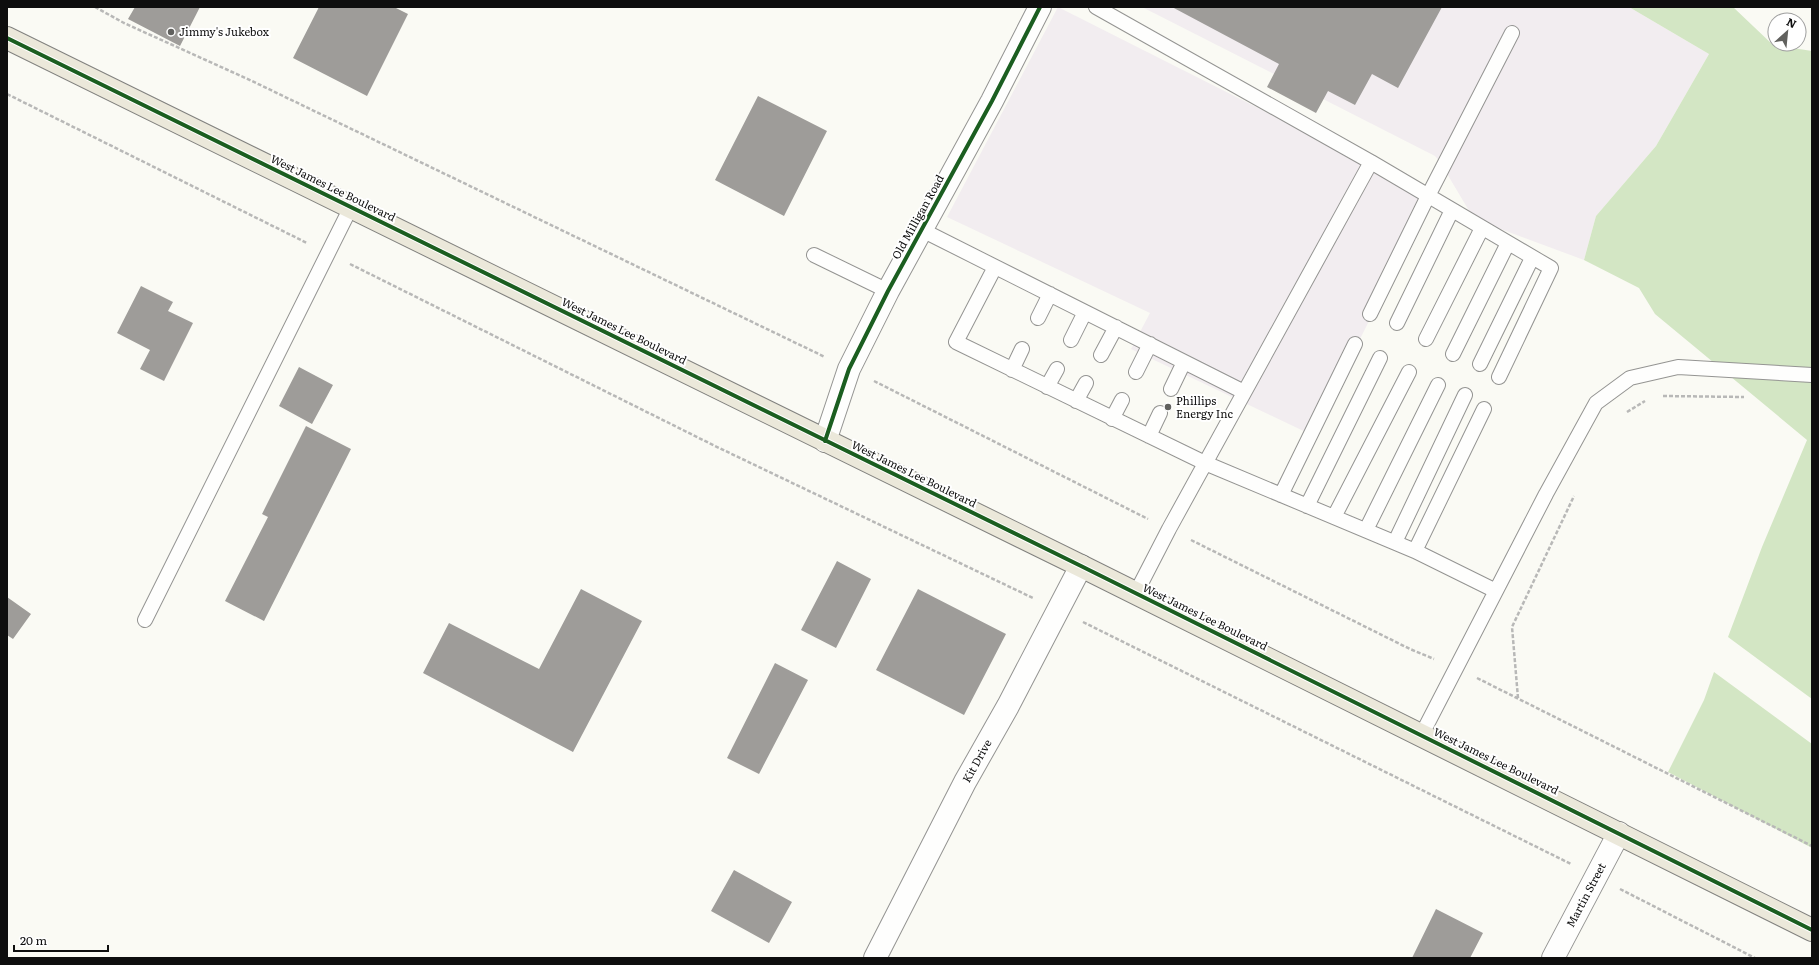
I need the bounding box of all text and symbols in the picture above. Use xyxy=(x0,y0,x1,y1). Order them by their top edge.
north arrow xyxy=(1767,12,1807,52)
text: N xyxy=(1784,13,1800,31)
place label: Jimmy's Jukebox xyxy=(179,23,270,39)
marker: Jimmy's Jukebox xyxy=(166,27,176,37)
street label: West James Lee Boulevard xyxy=(268,150,399,224)
street label: Old Milligan Road xyxy=(887,171,947,262)
street label: West James Lee Boulevard xyxy=(559,293,690,367)
place label: Phillips Energy Inc xyxy=(1176,392,1233,421)
marker: Phillips Energy Inc xyxy=(1163,402,1173,412)
street label: West James Lee Boulevard xyxy=(849,436,980,510)
street label: West James Lee Boulevard xyxy=(1140,579,1271,653)
street label: West James Lee Boulevard xyxy=(1431,723,1562,797)
street label: Kit Drive xyxy=(958,736,995,785)
street label: Martin Street xyxy=(1561,859,1609,930)
scale bar xyxy=(14,927,108,953)
text: 20 m xyxy=(20,931,47,949)

